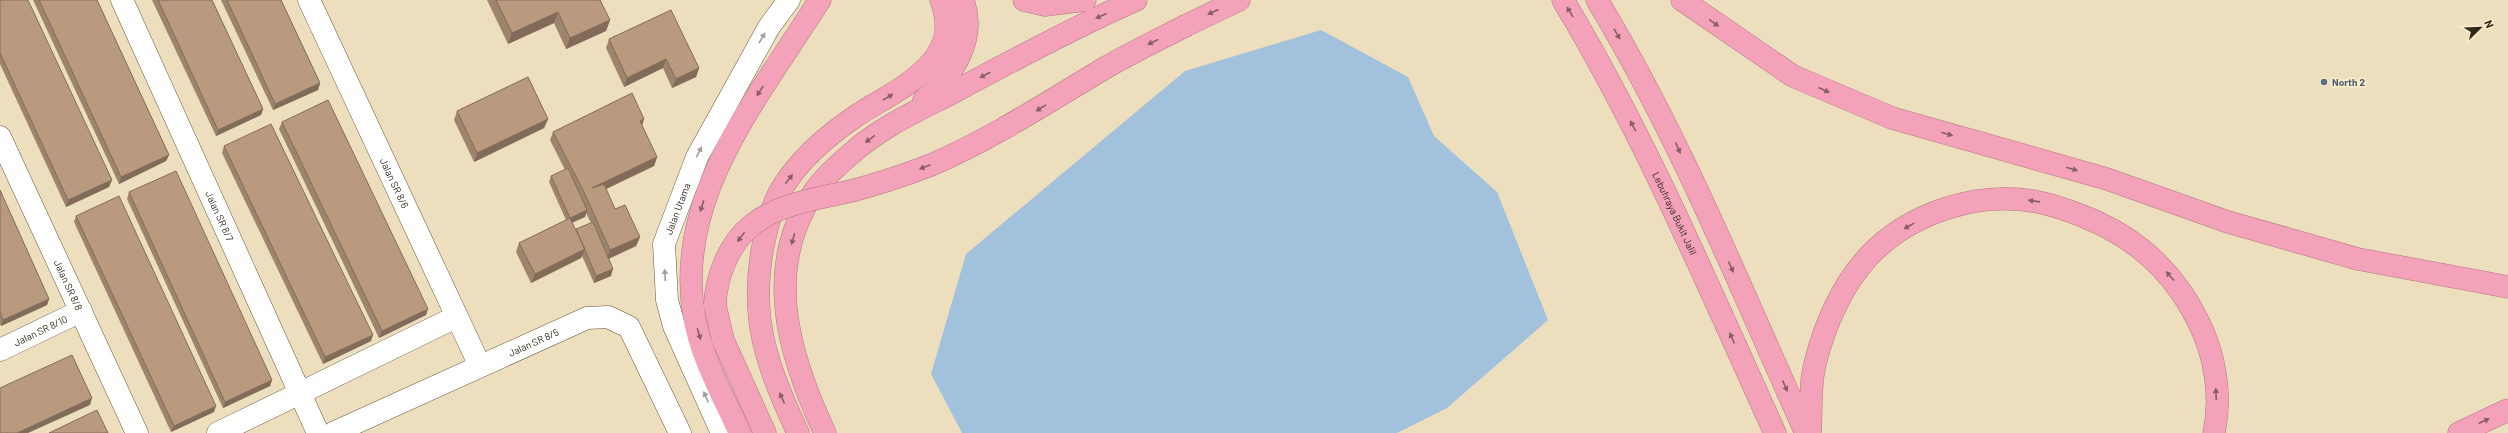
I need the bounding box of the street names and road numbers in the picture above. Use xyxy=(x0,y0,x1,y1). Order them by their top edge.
street label: Jalan SR 8/6 xyxy=(378,156,411,210)
street label: Lebuhraya Bukit Jalil xyxy=(1650,170,1700,257)
street label: Jalan Utama xyxy=(662,181,693,236)
street label: Jalan SR 8/7 xyxy=(203,189,236,243)
street label: Jalan SR 8/8 xyxy=(52,258,85,312)
street label: Jalan SR 8/10 xyxy=(12,312,69,348)
street label: Jalan SR 8/5 xyxy=(506,326,561,359)

